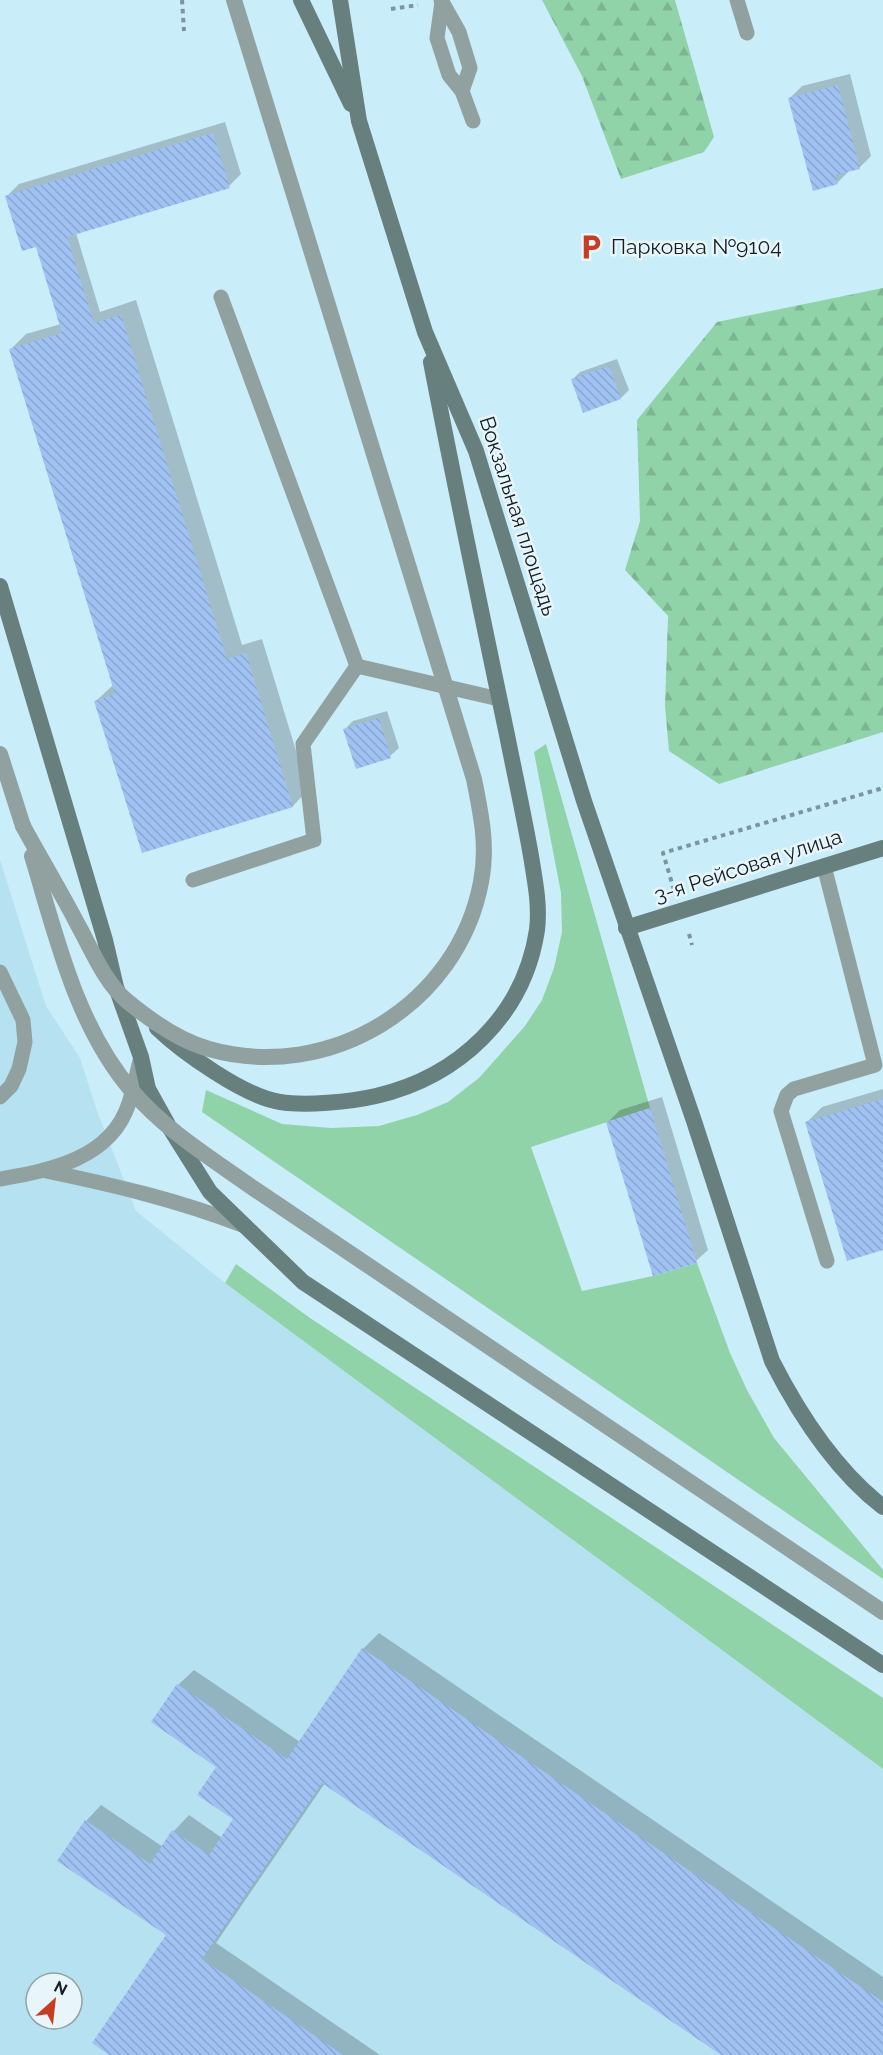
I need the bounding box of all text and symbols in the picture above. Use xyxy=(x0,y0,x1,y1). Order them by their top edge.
parking icon: Парковка №9104 xyxy=(576,232,606,262)
place label: Парковка №9104 xyxy=(611,234,782,259)
street label: Вокзальная площадь xyxy=(474,413,563,619)
street label: 3-я Рейсовая улица xyxy=(651,823,845,908)
north arrow xyxy=(24,1971,84,2031)
text: N xyxy=(51,1977,70,1999)

